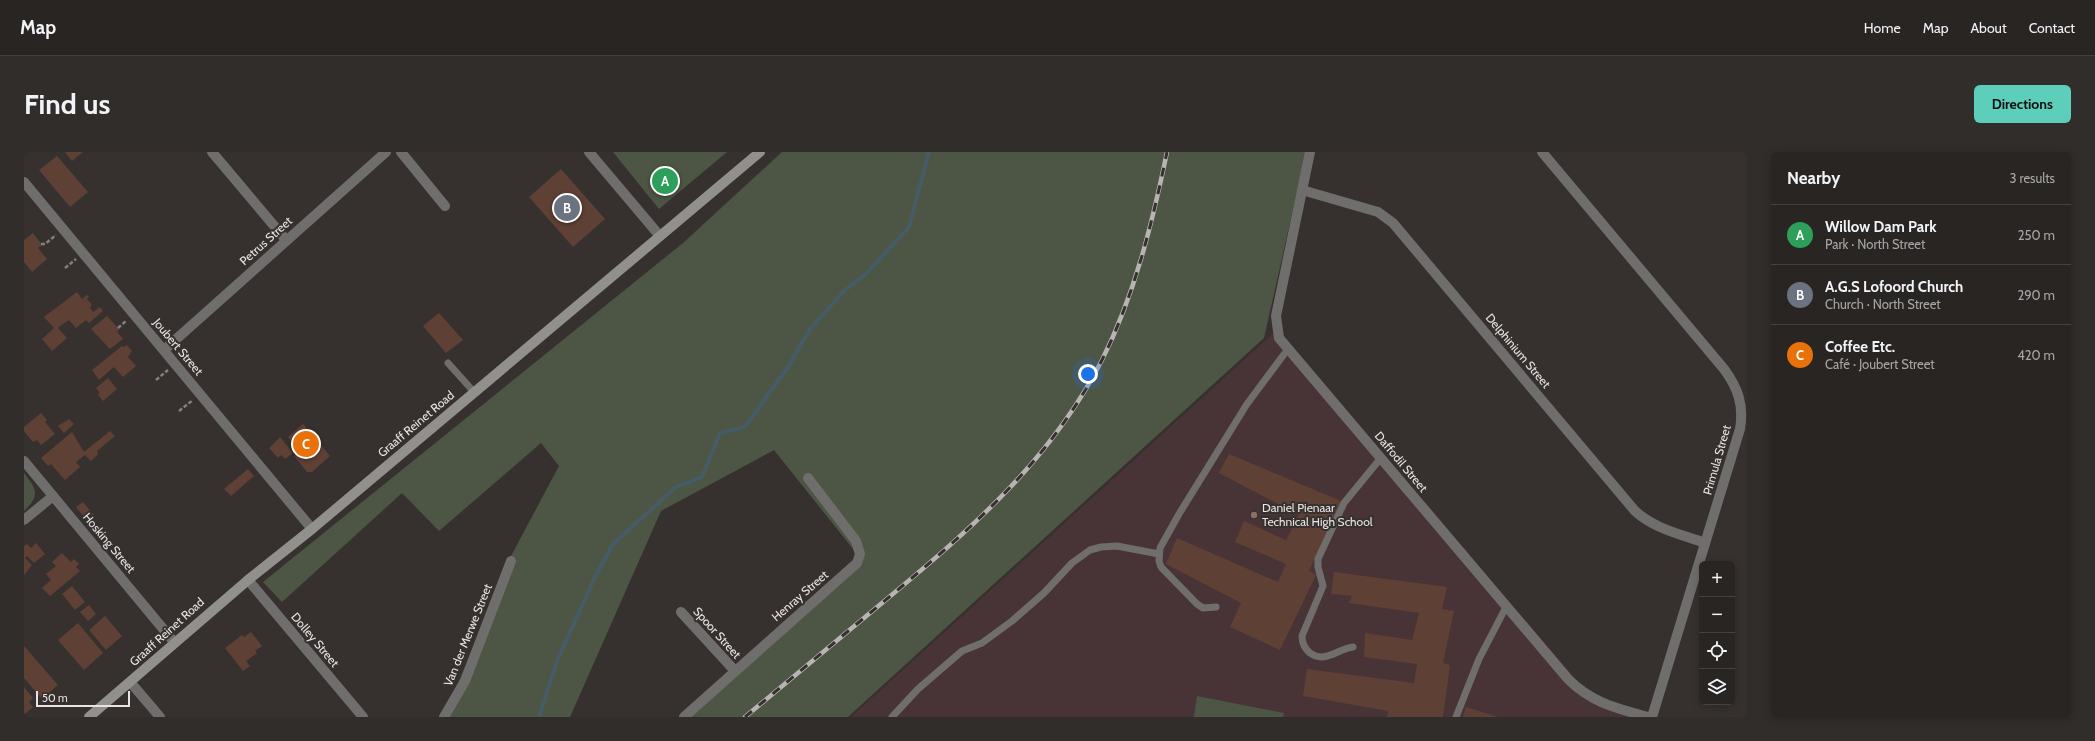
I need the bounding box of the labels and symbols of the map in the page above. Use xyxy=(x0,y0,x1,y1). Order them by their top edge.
pin: A xyxy=(652,166,678,196)
pin: B xyxy=(554,193,580,223)
street label: Petrus Street xyxy=(236,213,295,268)
street label: Delphinium Street xyxy=(1483,310,1554,391)
street label: Joubert Street xyxy=(150,314,207,378)
your location xyxy=(1078,364,1098,384)
street label: Graaff Reinet Road xyxy=(374,387,457,460)
street label: Primula Street xyxy=(1699,423,1734,497)
street label: Daffodil Street xyxy=(1372,428,1431,495)
pin: C xyxy=(293,429,319,459)
place label: Daniel Pienaar Technical High School xyxy=(1262,500,1373,529)
street label: Hosking Street xyxy=(80,510,139,576)
marker: Daniel Pienaar Technical High School xyxy=(1249,510,1259,520)
street label: Henray Street xyxy=(768,567,831,624)
street label: Van der Merwe Street xyxy=(440,581,495,688)
street label: Graaff Reinet Road xyxy=(126,594,207,669)
street label: Spoor Street xyxy=(690,604,744,662)
street label: Dolley Street xyxy=(288,609,343,670)
scale bar xyxy=(36,689,130,708)

